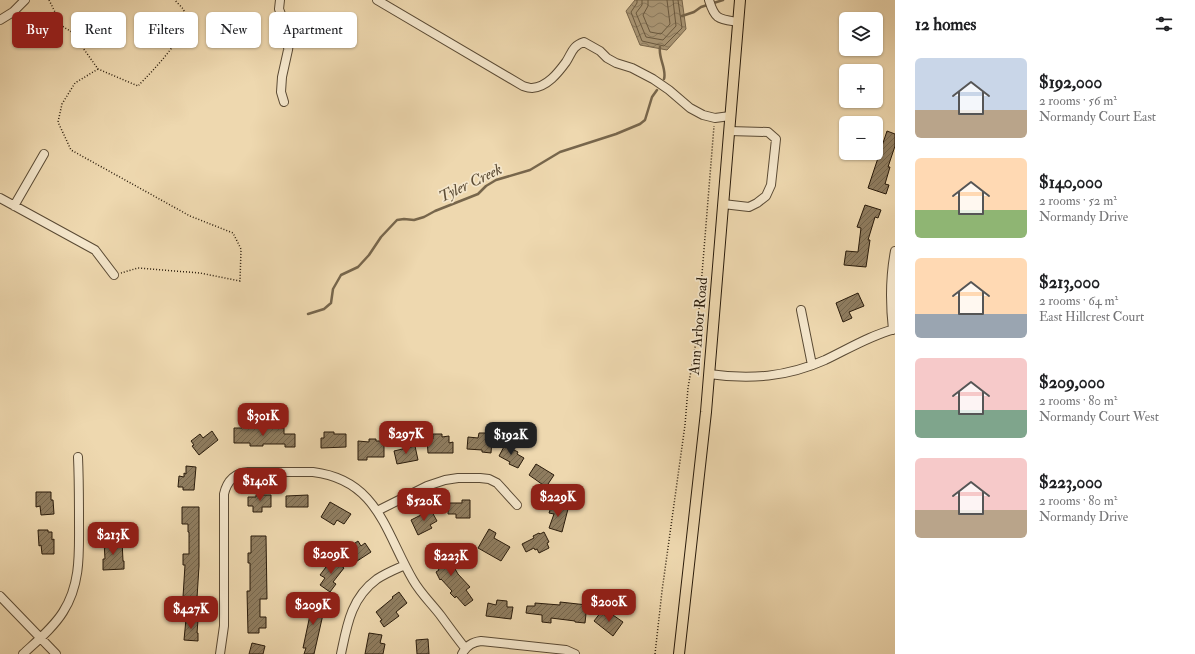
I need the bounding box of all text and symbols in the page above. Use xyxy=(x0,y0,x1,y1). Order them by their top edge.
chip: Buy xyxy=(12,12,63,48)
chip: Rent xyxy=(71,12,126,48)
chip: Filters xyxy=(134,12,198,48)
chip: New xyxy=(206,12,261,48)
chip: Apartment xyxy=(269,12,357,48)
map controls xyxy=(839,12,883,160)
button: layers xyxy=(839,12,883,56)
icon: filters xyxy=(1153,13,1175,35)
text: 12 homes xyxy=(915,14,976,35)
button: + xyxy=(839,64,883,108)
text: $192,000 xyxy=(1039,72,1102,93)
icon: home xyxy=(947,74,995,122)
text: 2 rooms · 56 m² xyxy=(1039,93,1117,109)
text: Normandy Court East xyxy=(1039,109,1156,125)
button: − xyxy=(839,116,883,160)
water label: Tyler Creek xyxy=(436,159,506,207)
text: $140,000 xyxy=(1039,172,1103,193)
icon: home xyxy=(947,174,995,222)
text: 2 rooms · 52 m² xyxy=(1039,193,1117,209)
text: Normandy Drive xyxy=(1039,209,1128,225)
text: $213,000 xyxy=(1039,272,1100,293)
icon: home xyxy=(947,274,995,322)
street label: Ann Arbor Road xyxy=(685,276,712,377)
text: 2 rooms · 64 m² xyxy=(1039,293,1118,309)
text: East Hillcrest Court xyxy=(1039,309,1144,325)
text: $209,000 xyxy=(1039,372,1105,393)
icon: home xyxy=(947,374,995,422)
text: 2 rooms · 80 m² xyxy=(1039,393,1117,409)
pin: $301K xyxy=(235,403,291,437)
text: $301K xyxy=(247,408,279,424)
text: Normandy Court West xyxy=(1039,409,1159,425)
pin: $297K xyxy=(378,421,434,455)
pin: $192K xyxy=(483,422,539,456)
text: $297K xyxy=(388,426,424,442)
text: $192K xyxy=(494,427,528,443)
pin: $140K xyxy=(232,468,288,502)
text: $223,000 xyxy=(1039,472,1103,493)
text: $140K xyxy=(243,473,277,489)
icon: home xyxy=(947,474,995,522)
pin: $229K xyxy=(530,484,586,518)
pin: $520K xyxy=(396,488,452,522)
text: $229K xyxy=(540,489,576,505)
text: $520K xyxy=(406,493,442,509)
text: 2 rooms · 80 m² xyxy=(1039,493,1117,509)
text: Normandy Drive xyxy=(1039,509,1128,525)
pin: $213K xyxy=(85,522,141,556)
text: $213K xyxy=(97,527,129,543)
pin: $209K xyxy=(303,541,359,575)
pin: $223K xyxy=(423,543,479,577)
text: $209K xyxy=(313,546,349,562)
text: $223K xyxy=(434,548,468,564)
pin: $200K xyxy=(581,589,637,623)
pin: $209K xyxy=(285,592,341,626)
text: $200K xyxy=(591,594,627,610)
pin: $427K xyxy=(163,596,219,630)
text: $209K xyxy=(295,597,331,613)
text: $427K xyxy=(173,601,209,617)

